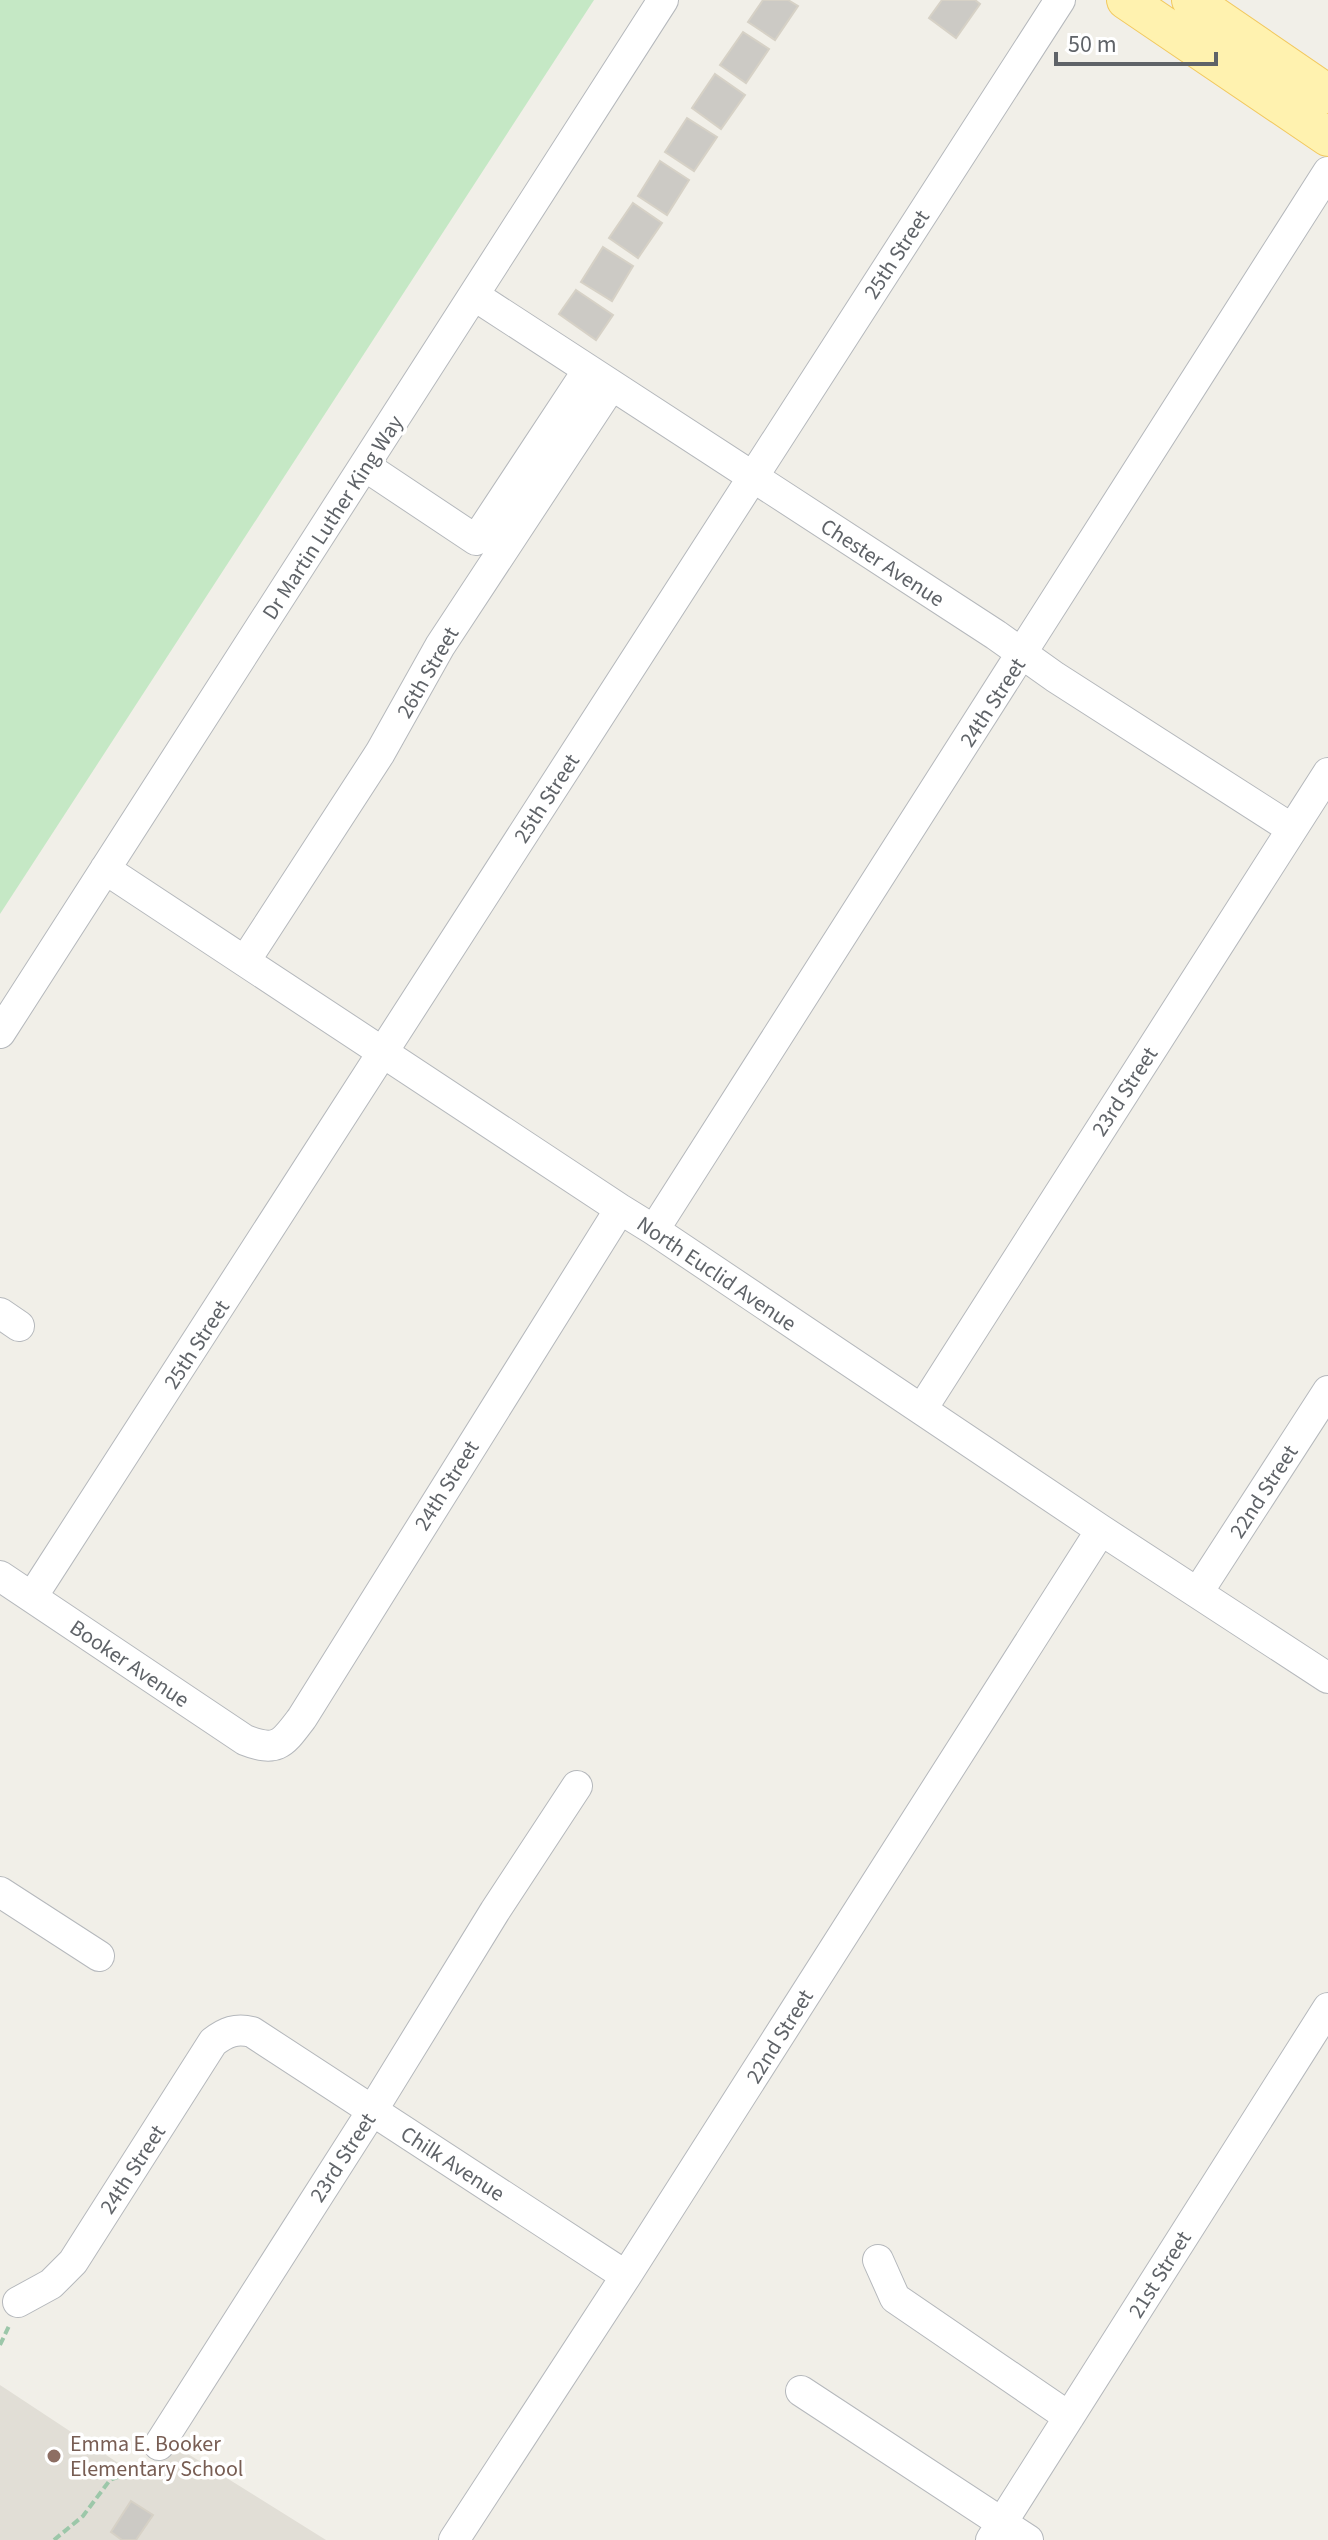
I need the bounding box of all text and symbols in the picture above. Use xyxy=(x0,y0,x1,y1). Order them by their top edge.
scale bar xyxy=(1056,16,1216,66)
text: 50 m xyxy=(1068,27,1117,62)
street label: 25th Street xyxy=(856,203,938,306)
street label: Dr Martin Luther King Way xyxy=(255,408,412,626)
street label: Chester Avenue xyxy=(814,511,951,615)
street label: 26th Street xyxy=(389,620,467,724)
street label: 24th Street xyxy=(952,651,1034,754)
street label: 25th Street xyxy=(506,747,588,850)
street label: 23rd Street xyxy=(1084,1040,1166,1143)
street label: North Euclid Avenue xyxy=(630,1208,803,1339)
street label: 25th Street xyxy=(156,1293,238,1396)
street label: 24th Street xyxy=(407,1434,487,1537)
street label: 22nd Street xyxy=(1222,1438,1306,1545)
street label: Booker Avenue xyxy=(63,1612,196,1716)
street label: 22nd Street xyxy=(738,1983,822,2090)
street label: 23rd Street xyxy=(302,2106,384,2209)
street label: 24th Street xyxy=(92,2118,174,2221)
street label: Chilk Avenue xyxy=(394,2118,511,2210)
street label: 21st Street xyxy=(1120,2224,1200,2324)
place label: Emma E. Booker Elementary School xyxy=(70,2428,243,2485)
marker: Emma E. Booker Elementary School xyxy=(45,2447,63,2465)

